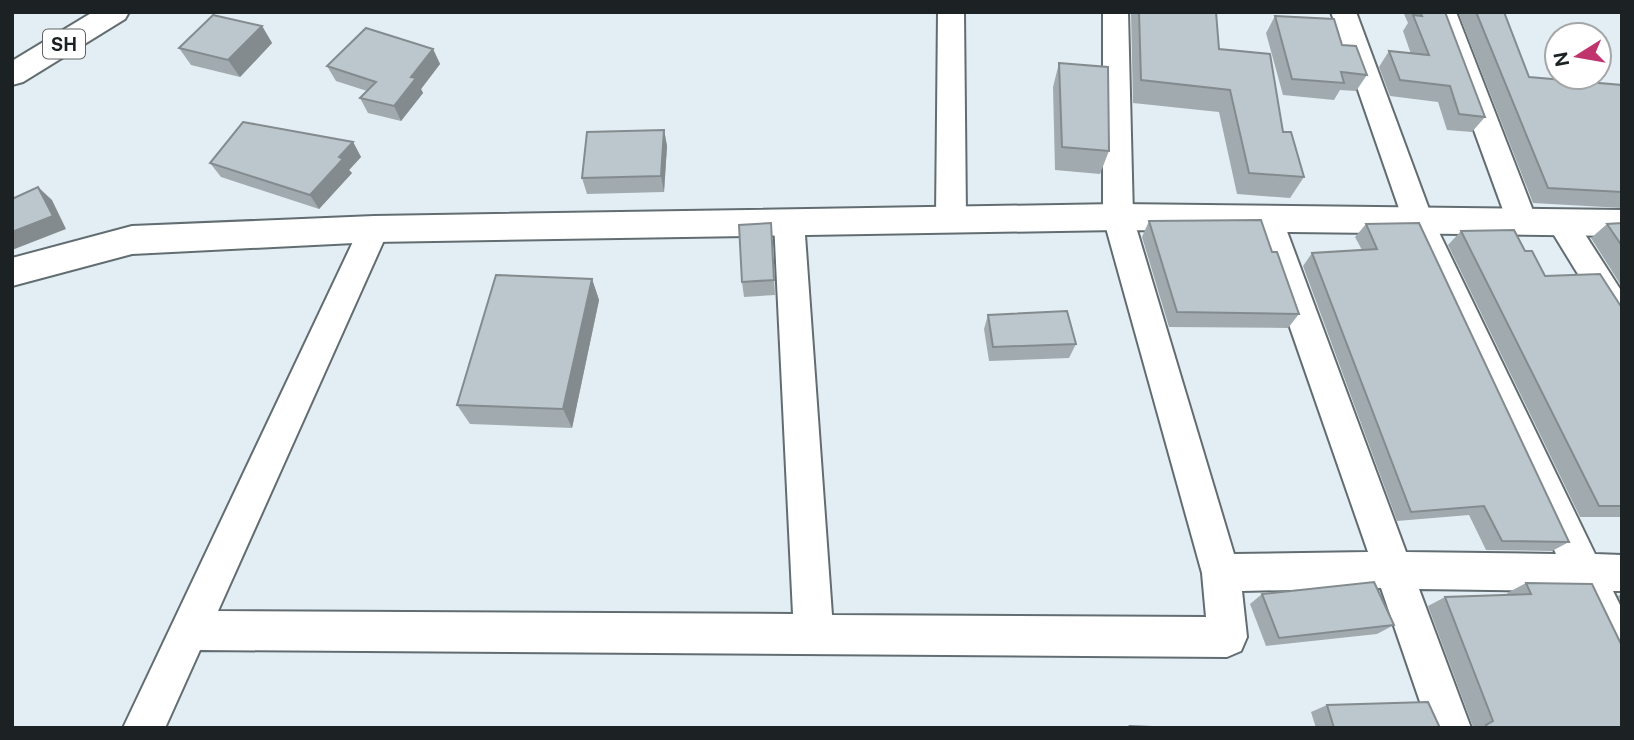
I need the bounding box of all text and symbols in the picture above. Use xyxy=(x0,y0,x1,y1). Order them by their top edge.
north arrow xyxy=(1543,21,1613,91)
road number: SH xyxy=(43,29,85,58)
text: N xyxy=(1549,50,1574,69)

